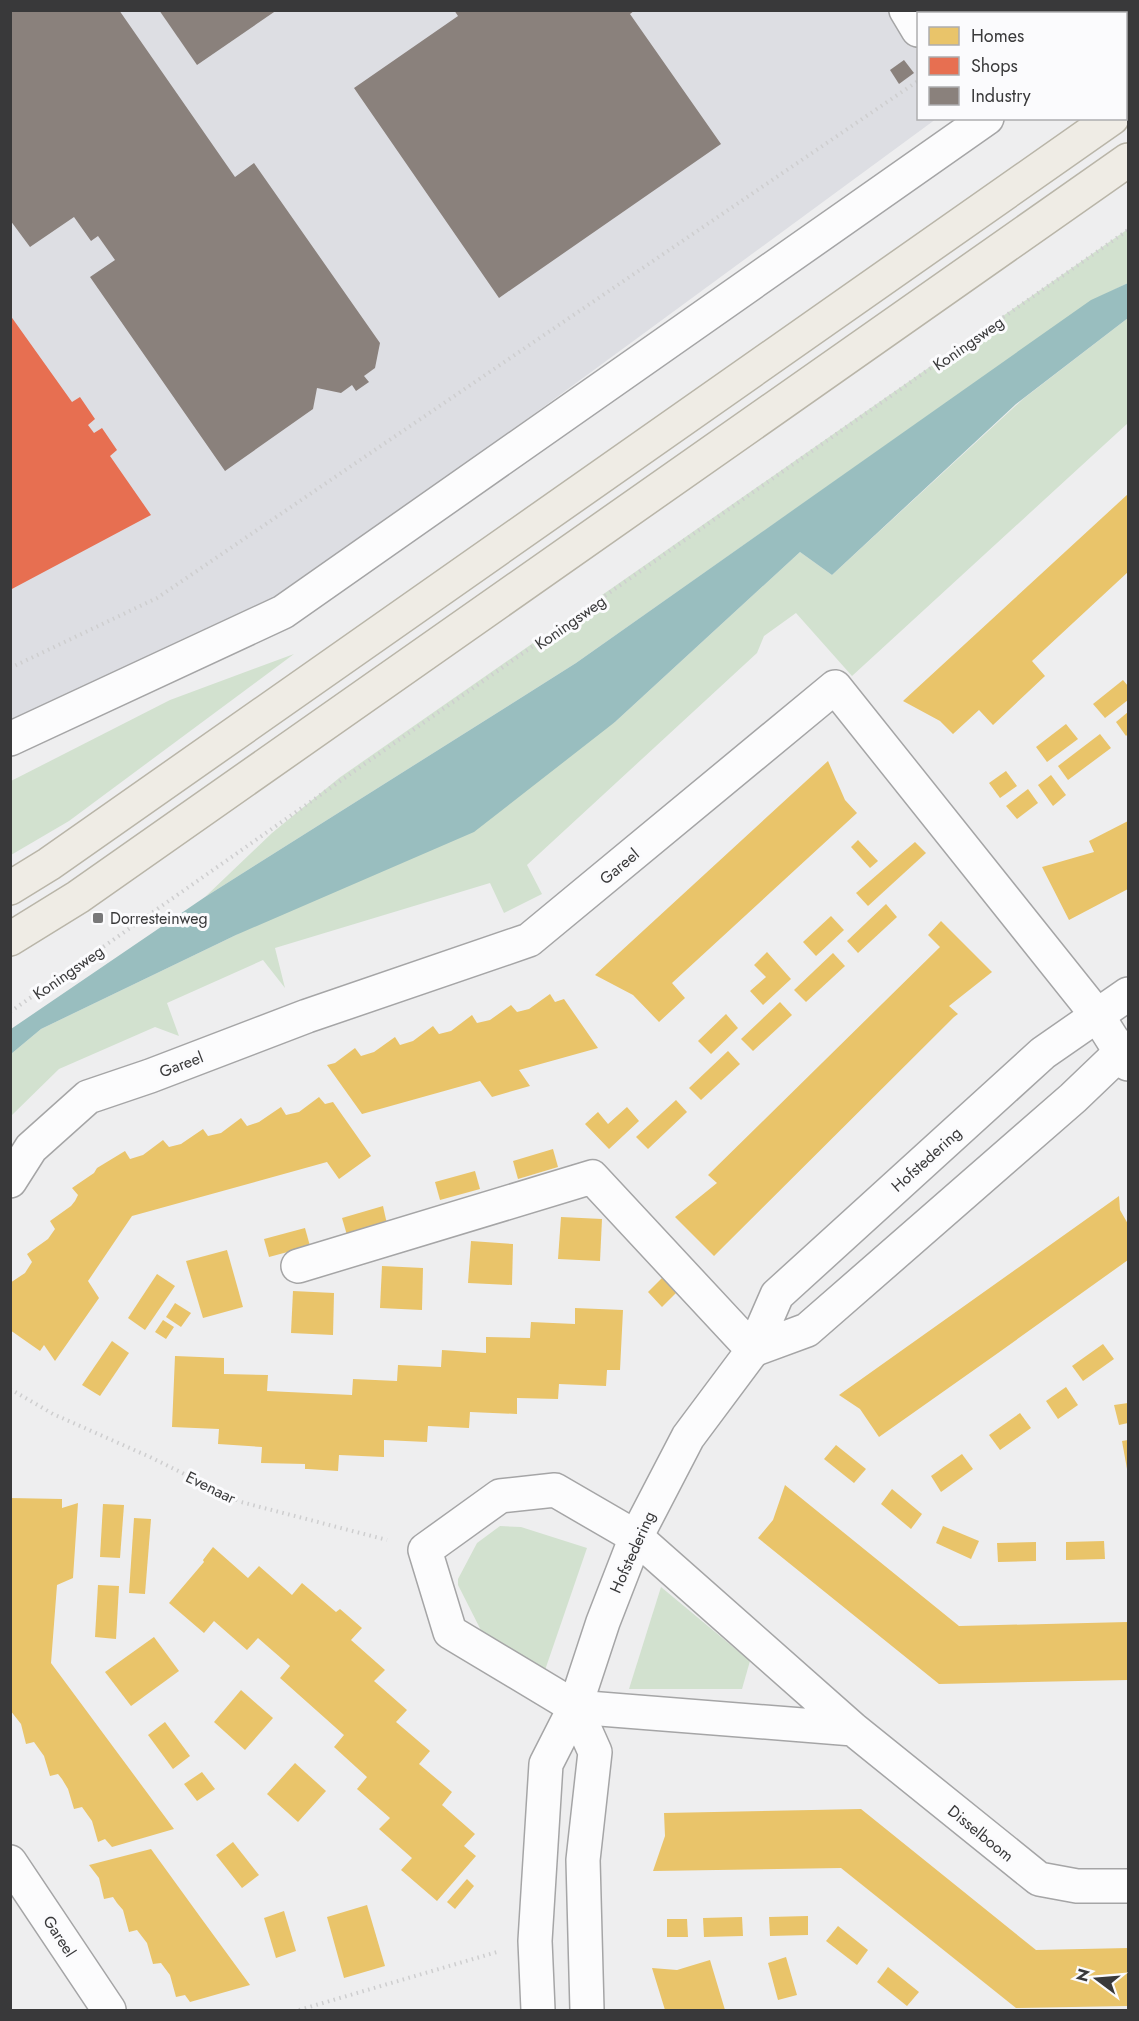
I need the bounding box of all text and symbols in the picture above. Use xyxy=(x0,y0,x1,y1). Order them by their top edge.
legend xyxy=(917,12,1127,120)
text: Homes xyxy=(971,23,1024,49)
text: Shops xyxy=(971,53,1018,79)
text: Industry xyxy=(971,83,1031,109)
street label: Koningsweg xyxy=(928,311,1008,376)
street label: Koningsweg xyxy=(530,590,610,655)
street label: Gareel xyxy=(594,843,644,890)
place label: Dorresteinweg xyxy=(110,907,208,930)
marker: Dorresteinweg xyxy=(91,911,105,925)
street label: Koningsweg xyxy=(28,940,108,1005)
street label: Gareel xyxy=(156,1046,207,1083)
street label: Hofstedering xyxy=(886,1121,967,1197)
street label: Evenaar xyxy=(182,1465,240,1510)
street label: Hofstedering xyxy=(604,1507,661,1597)
street label: Disselboom xyxy=(943,1800,1019,1867)
street label: Gareel xyxy=(38,1911,82,1962)
north arrow xyxy=(1067,1949,1127,2009)
text: N xyxy=(1070,1966,1096,1984)

